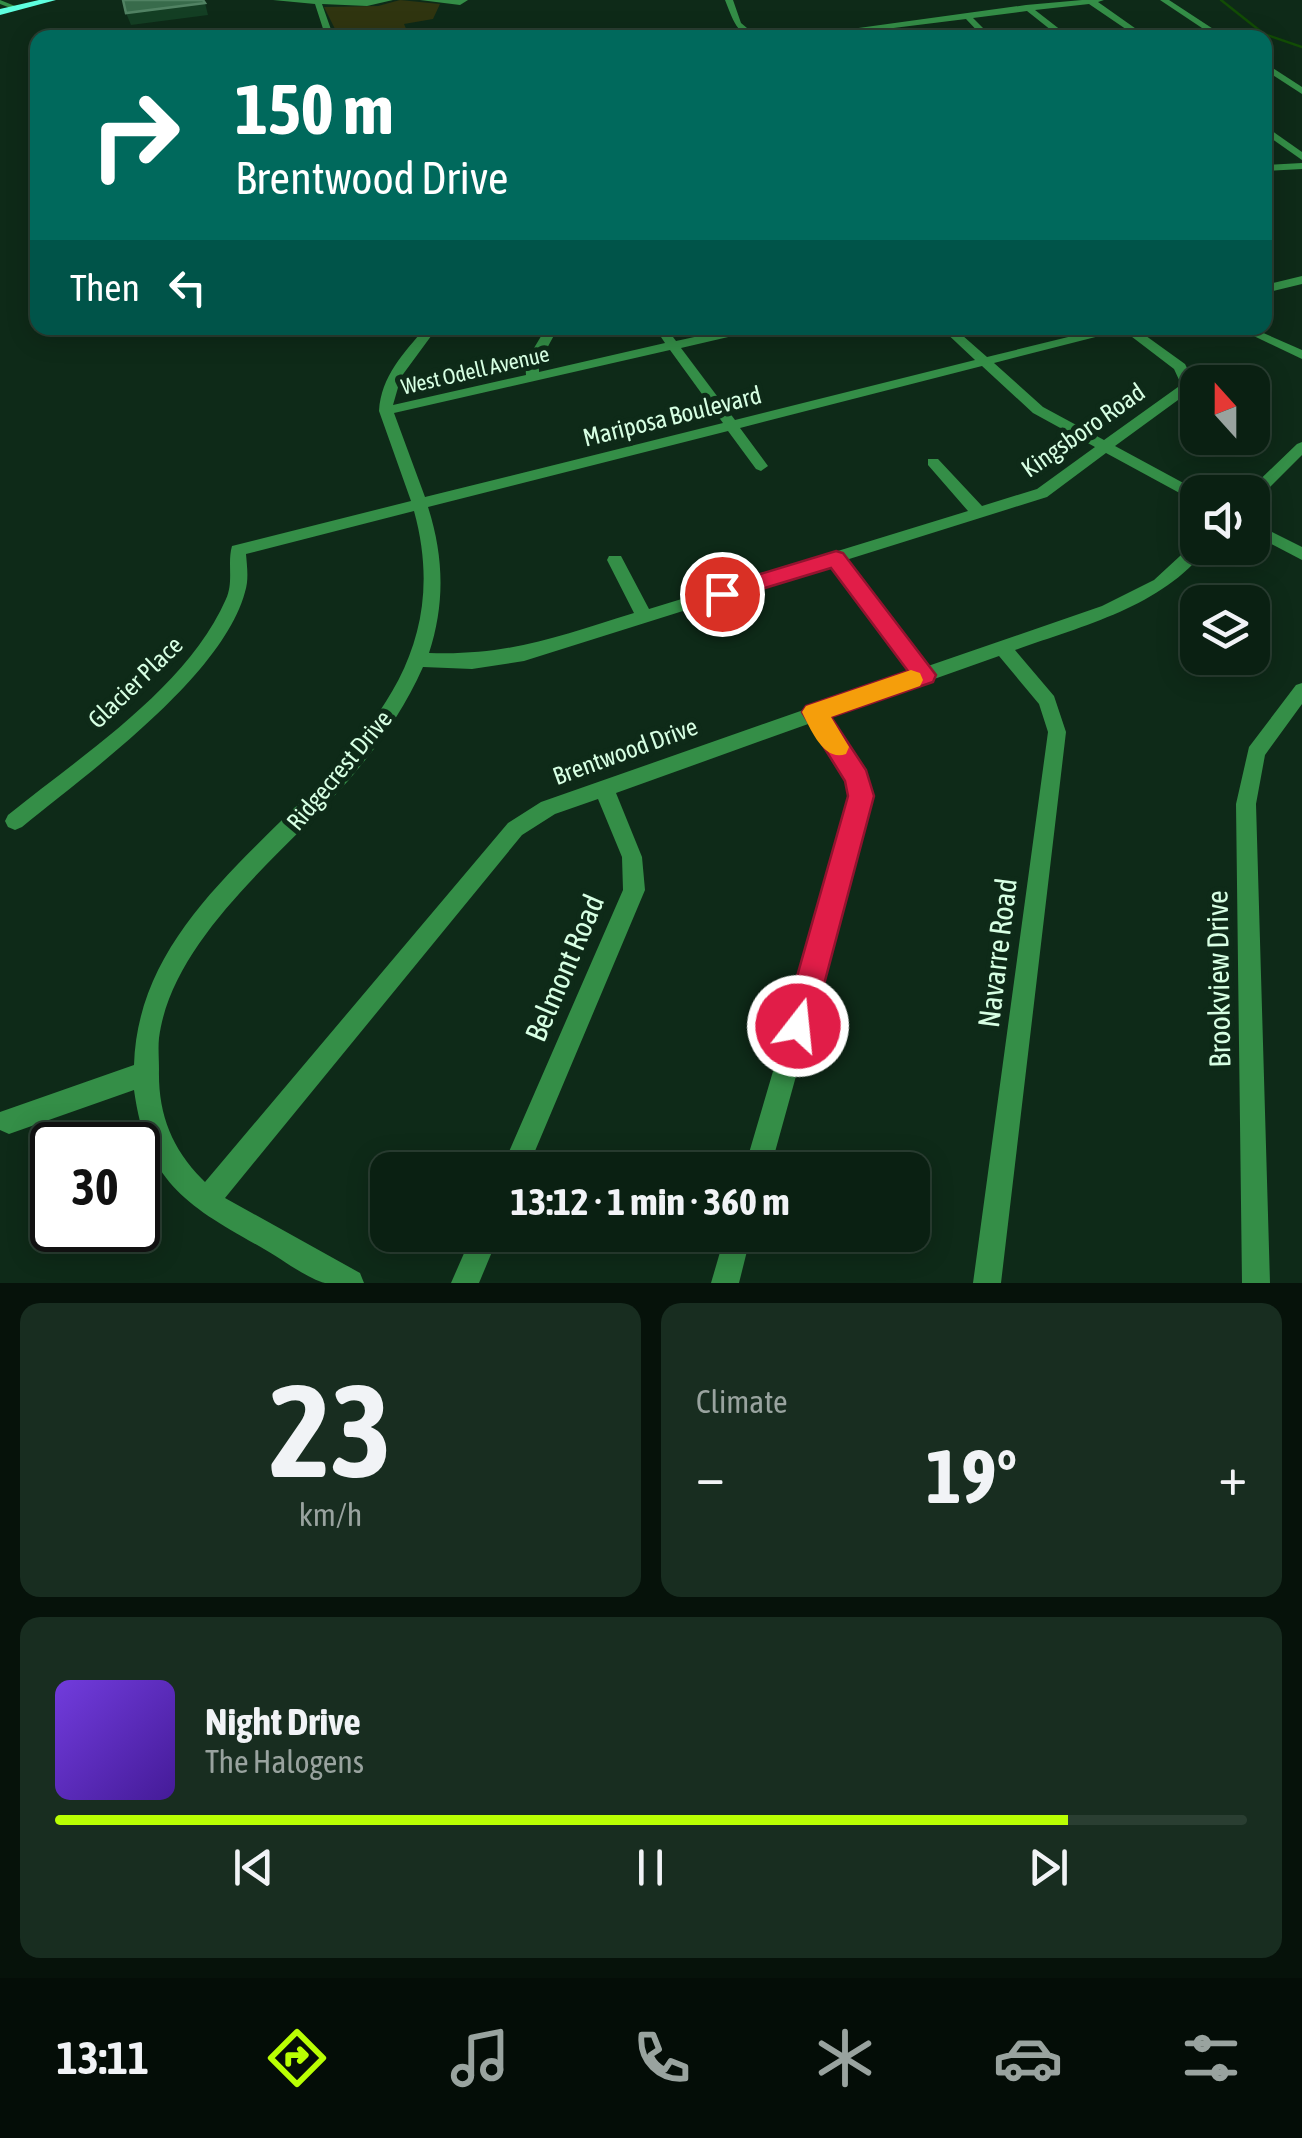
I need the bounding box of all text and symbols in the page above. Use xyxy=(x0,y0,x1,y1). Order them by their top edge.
text: 150 m xyxy=(235,69,394,149)
icon: right xyxy=(70,70,200,200)
text: Brentwood Drive xyxy=(235,152,508,204)
icon: left xyxy=(160,260,215,315)
text: Then xyxy=(70,266,140,309)
street label: West Odell Avenue xyxy=(398,340,552,400)
north arrow xyxy=(1180,365,1270,455)
map controls xyxy=(1180,365,1270,675)
street label: Kingsboro Road xyxy=(1016,377,1150,483)
street label: Mariposa Boulevard xyxy=(580,380,764,452)
button: sound xyxy=(1180,475,1270,565)
pin xyxy=(680,552,765,637)
icon: arrive xyxy=(695,567,750,622)
button: layers xyxy=(1180,585,1270,675)
street label: Glacier Place xyxy=(82,630,188,734)
street label: Ridgecrest Drive xyxy=(281,704,397,836)
street label: Brentwood Drive xyxy=(549,712,701,790)
street label: Navarre Road xyxy=(971,876,1023,1030)
street label: Belmont Road xyxy=(518,889,610,1046)
street label: Brookview Drive xyxy=(1199,890,1237,1068)
position arrow xyxy=(746,974,850,1078)
speed limit sign: 30 xyxy=(30,1122,160,1252)
text: 13:12 · 1 min · 360 m xyxy=(510,1180,790,1223)
text: 23 xyxy=(269,1356,392,1505)
text: Climate xyxy=(696,1383,788,1420)
text: 19° xyxy=(926,1433,1017,1519)
text: − xyxy=(696,1444,725,1507)
text: + xyxy=(1218,1444,1247,1507)
text: km/h xyxy=(299,1496,362,1533)
text: Night Drive xyxy=(205,1700,361,1743)
text: The Halogens xyxy=(205,1743,364,1780)
icon: previous xyxy=(226,1840,281,1895)
icon: pause xyxy=(623,1840,678,1895)
icon: next xyxy=(1021,1840,1076,1895)
icon: directions xyxy=(262,2023,332,2093)
icon: music xyxy=(445,2023,515,2093)
icon: phone xyxy=(627,2023,697,2093)
icon: climate xyxy=(810,2023,880,2093)
icon: car xyxy=(993,2023,1063,2093)
icon: filters xyxy=(1176,2023,1246,2093)
text: 13:11 xyxy=(56,2032,149,2084)

